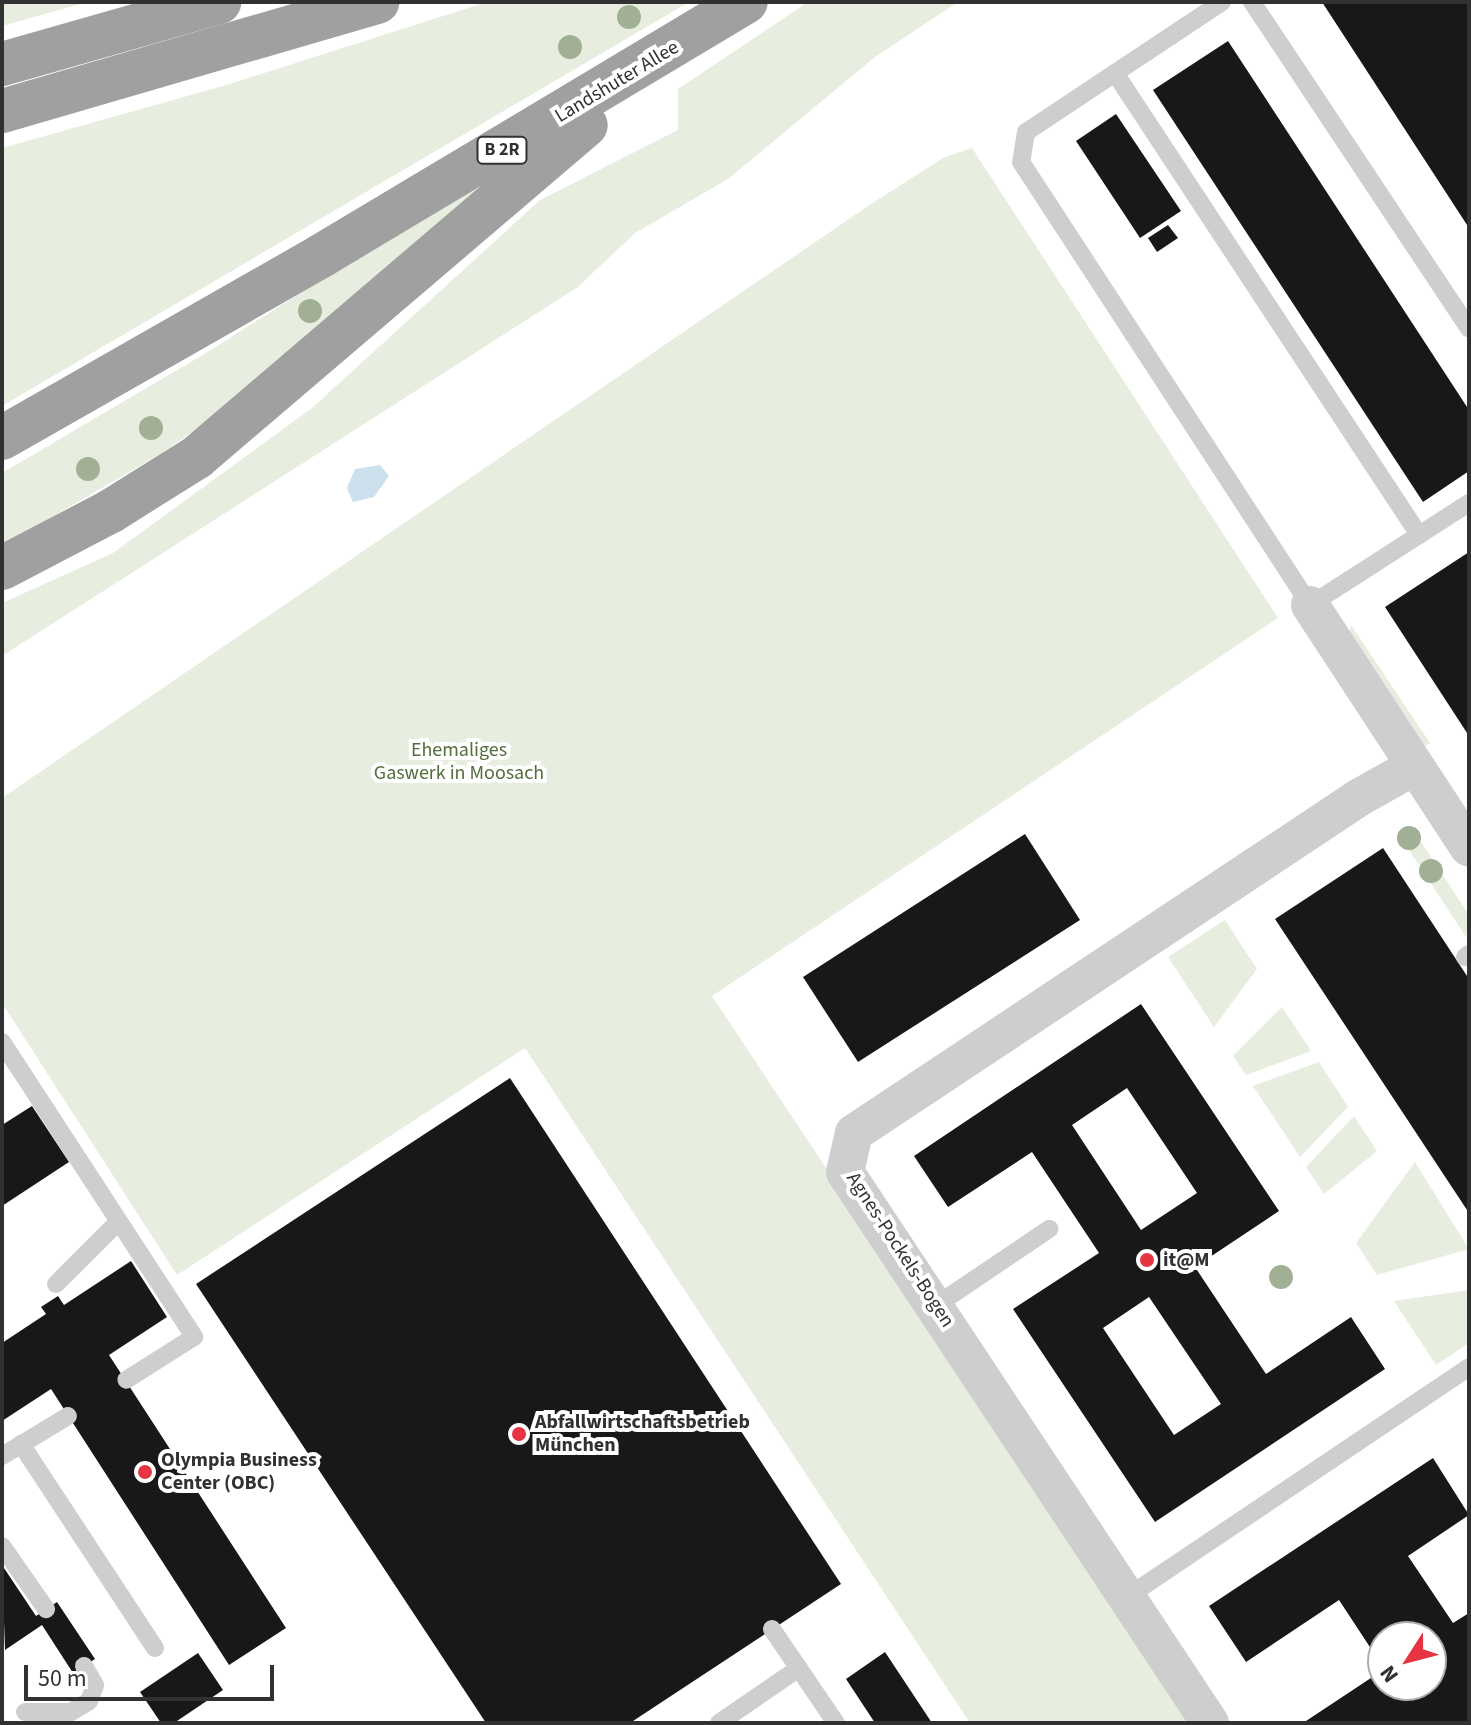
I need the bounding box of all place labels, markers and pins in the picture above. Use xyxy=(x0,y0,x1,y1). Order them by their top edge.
place label: it@M xyxy=(1163,1248,1209,1272)
marker: it@M xyxy=(1138,1251,1156,1269)
place label: Abfallwirtschaftsbetrieb München xyxy=(535,1410,750,1457)
marker: Abfallwirtschaftsbetrieb München xyxy=(510,1425,528,1443)
place label: Olympia Business Center (OBC) xyxy=(161,1448,317,1495)
marker: Olympia Business Center (OBC) xyxy=(136,1463,154,1481)

